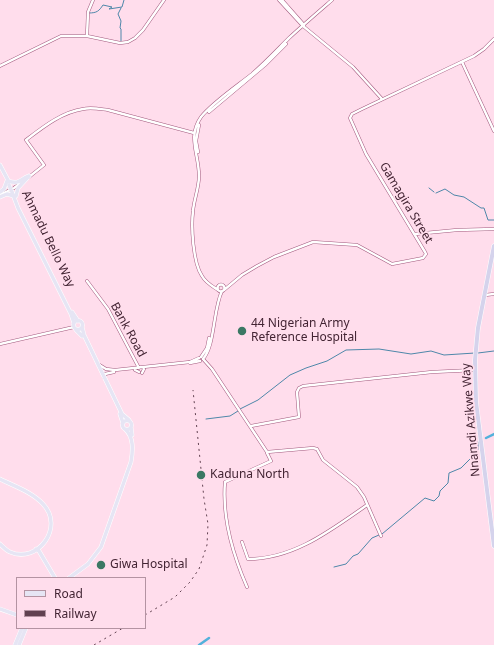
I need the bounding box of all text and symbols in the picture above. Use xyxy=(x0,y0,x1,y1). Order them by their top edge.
street label: Gamagira Street xyxy=(376,160,436,246)
street label: Ahmadu Bello Way xyxy=(18,188,78,290)
street label: Bank Road xyxy=(107,300,149,360)
place label: 44 Nigerian Army Reference Hospital xyxy=(251,317,357,345)
marker: 44 Nigerian Army Reference Hospital xyxy=(236,325,248,337)
street label: Nnamdi Azikwe Way xyxy=(459,363,483,477)
place label: Kaduna North xyxy=(210,468,289,482)
marker: Kaduna North xyxy=(195,469,207,481)
place label: Giwa Hospital xyxy=(110,558,188,572)
marker: Giwa Hospital xyxy=(95,559,107,571)
legend xyxy=(16,577,146,629)
text: Road xyxy=(54,585,83,602)
text: Railway xyxy=(54,605,97,622)

